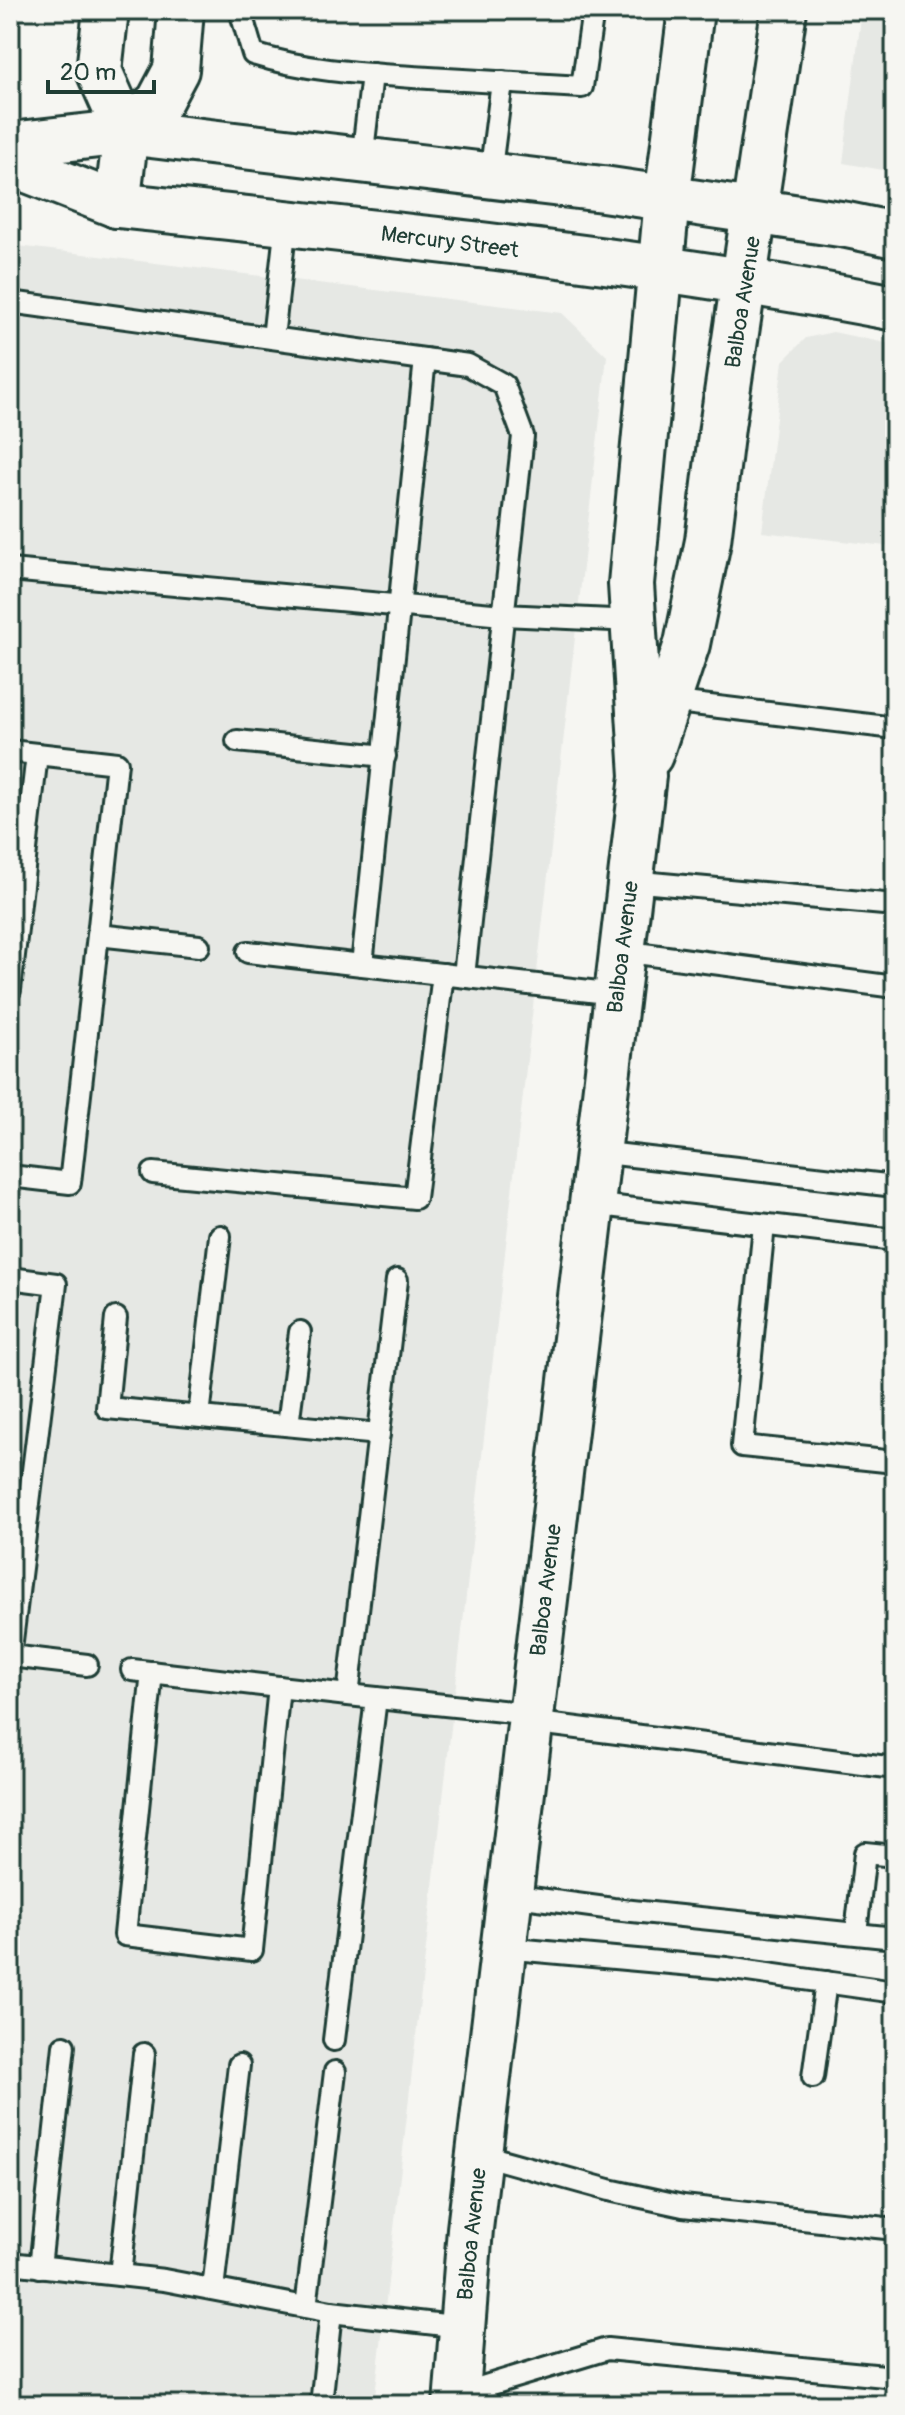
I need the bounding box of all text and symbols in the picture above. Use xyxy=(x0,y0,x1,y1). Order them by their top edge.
scale bar xyxy=(48,44,154,94)
text: 20 m xyxy=(60,58,116,87)
street label: Mercury Street xyxy=(379,220,520,264)
street label: Balboa Avenue xyxy=(719,234,767,370)
street label: Balboa Avenue xyxy=(601,879,645,1015)
street label: Balboa Avenue xyxy=(524,1522,568,1658)
street label: Balboa Avenue xyxy=(451,2166,493,2302)

